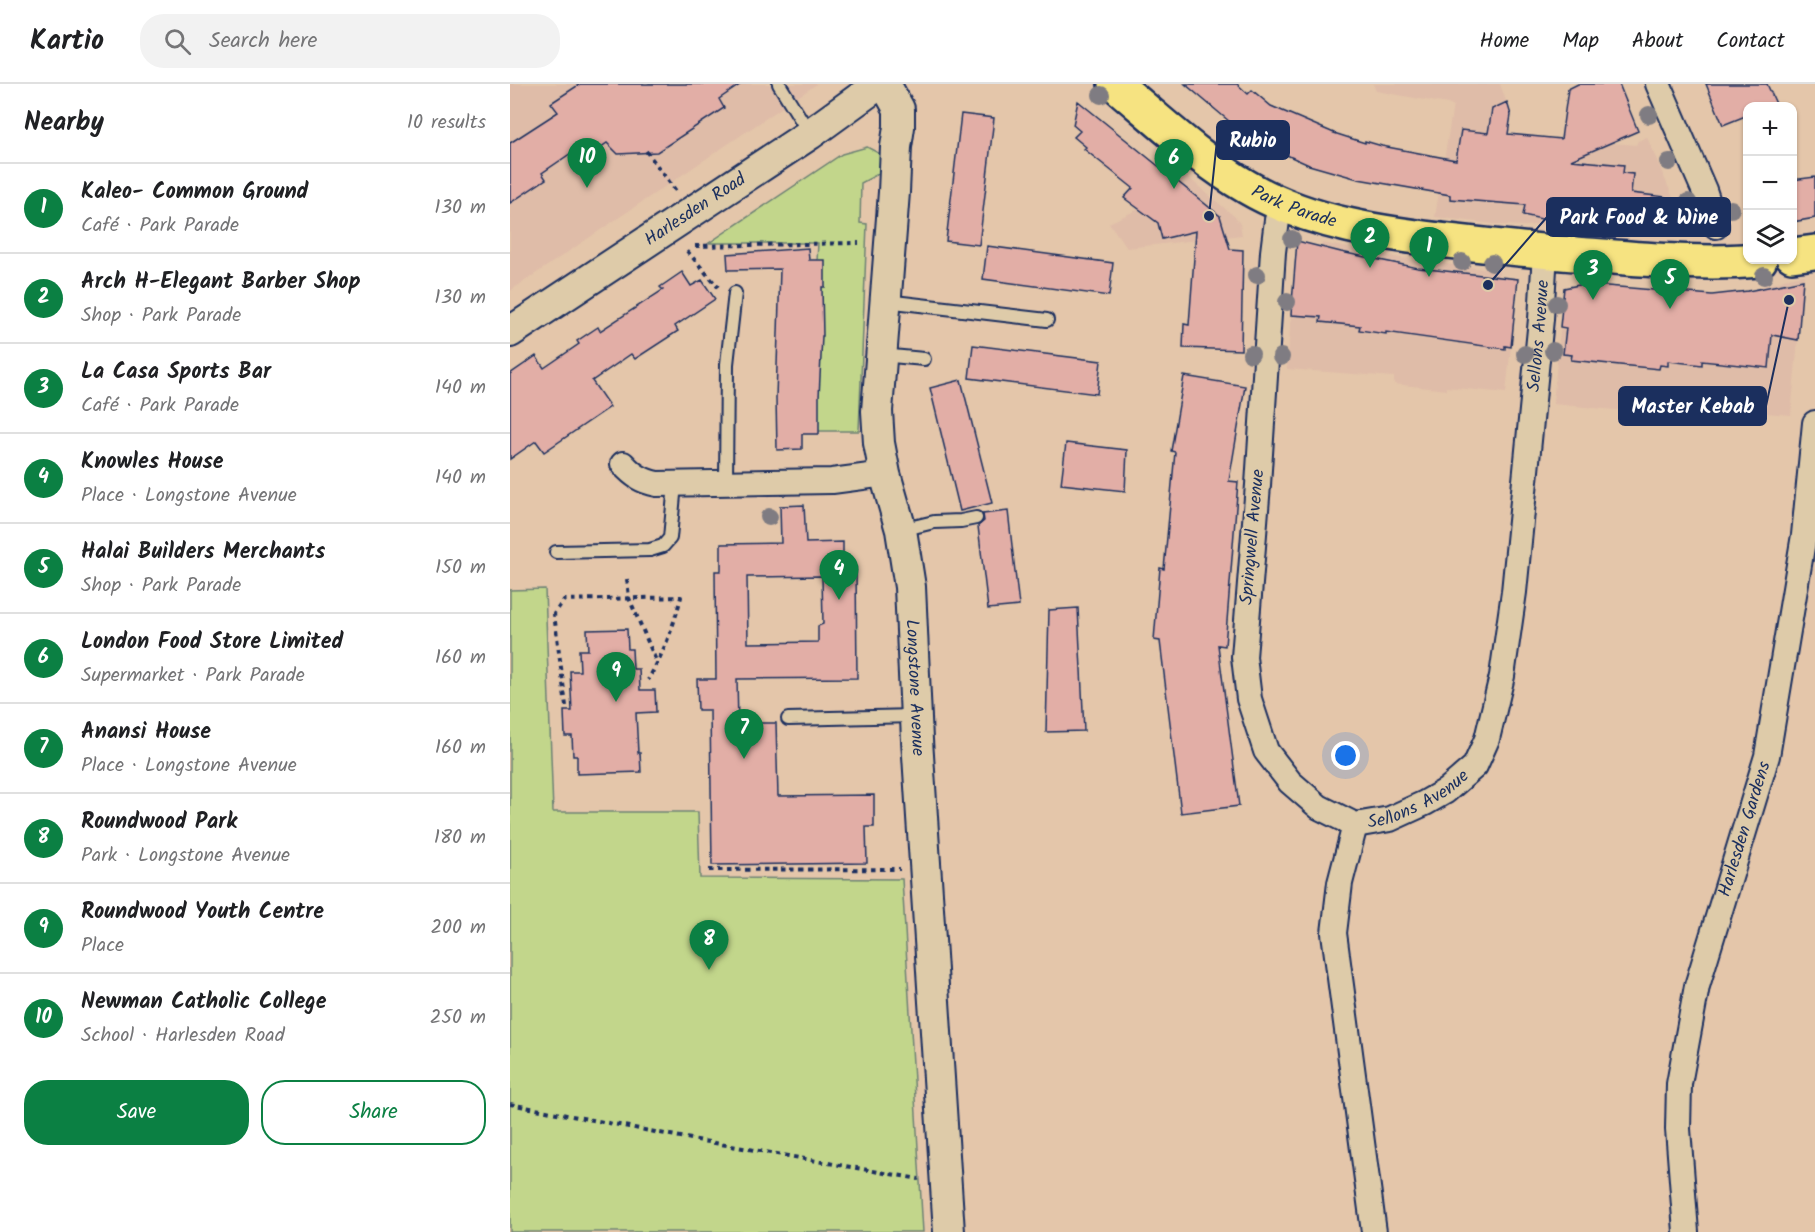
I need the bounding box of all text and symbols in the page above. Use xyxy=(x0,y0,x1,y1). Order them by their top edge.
search box xyxy=(140,14,560,68)
text: Kartio xyxy=(30,19,104,64)
text: Search here xyxy=(209,24,317,59)
icon: search xyxy=(161,25,194,58)
text: Home xyxy=(1480,25,1529,58)
text: Map xyxy=(1562,25,1599,58)
text: About xyxy=(1632,25,1683,58)
text: Contact xyxy=(1716,25,1785,58)
text: Nearby xyxy=(24,102,104,144)
map controls xyxy=(1743,102,1797,264)
button: + xyxy=(1743,102,1797,156)
text: 10 results xyxy=(407,107,486,139)
callout: Rubio xyxy=(1217,121,1289,159)
text: Rubio xyxy=(1229,126,1277,158)
pin: 10 xyxy=(568,138,607,188)
pin: 6 xyxy=(1154,140,1194,189)
button: − xyxy=(1743,156,1797,210)
street label: Harlesden Road xyxy=(639,165,753,254)
text: Kaleo- Common Ground xyxy=(81,175,308,210)
street label: Park Parade xyxy=(1246,177,1340,236)
text: 1 xyxy=(40,192,47,224)
text: 130 m xyxy=(434,192,486,224)
callout: Park Food & Wine xyxy=(1547,198,1730,236)
text: Park Food & Wine xyxy=(1560,203,1719,235)
text: Café · Park Parade xyxy=(81,210,239,242)
button: layers xyxy=(1743,210,1797,264)
pin: 2 xyxy=(1350,218,1390,268)
pin: 1 xyxy=(1410,228,1448,277)
pin: 3 xyxy=(1574,250,1612,300)
pin: 5 xyxy=(1650,260,1690,309)
text: Arch H-Elegant Barber Shop xyxy=(81,265,361,300)
street label: Sellons Avenue xyxy=(1519,279,1558,393)
text: 2 xyxy=(38,282,49,314)
text: 130 m xyxy=(434,282,486,314)
text: Shop · Park Parade xyxy=(81,300,241,332)
text: La Casa Sports Bar xyxy=(81,355,271,390)
text: 3 xyxy=(38,372,49,404)
text: 140 m xyxy=(435,372,486,404)
callout: Master Kebab xyxy=(1619,387,1766,425)
text: Café · Park Parade xyxy=(81,390,239,422)
text: Master Kebab xyxy=(1631,392,1755,424)
text: Knowles House xyxy=(81,445,223,480)
text: 4 xyxy=(38,462,49,494)
text: 140 m xyxy=(435,462,486,494)
street label: Springwell Avenue xyxy=(1233,468,1273,606)
text: Place · Longstone Avenue xyxy=(81,480,297,512)
text: Halai Builders Merchants xyxy=(81,535,325,570)
pin: 4 xyxy=(820,550,858,600)
text: 5 xyxy=(38,552,49,584)
text: 150 m xyxy=(435,552,486,584)
text: Shop · Park Parade xyxy=(81,570,241,602)
street label: Longstone Avenue xyxy=(897,619,933,757)
text: London Food Store Limited xyxy=(81,625,343,660)
text: 6 xyxy=(38,642,49,674)
text: 160 m xyxy=(435,642,486,674)
pin: 9 xyxy=(596,652,636,702)
text: Supermarket · Park Parade xyxy=(81,660,305,692)
pin: 7 xyxy=(724,710,764,759)
text: Anansi House xyxy=(81,715,211,750)
text: 7 xyxy=(39,732,48,764)
text: 160 m xyxy=(435,732,486,764)
your location xyxy=(1331,741,1360,770)
text: Place · Longstone Avenue xyxy=(81,750,297,782)
street label: Harlesden Gardens xyxy=(1710,757,1779,900)
street label: Sellons Avenue xyxy=(1365,762,1476,837)
text: Roundwood Park xyxy=(81,805,237,840)
text: 8 xyxy=(38,822,49,854)
text: 180 m xyxy=(434,822,486,854)
text: Park · Longstone Avenue xyxy=(81,840,290,872)
text: Roundwood Youth Centre xyxy=(81,895,324,930)
text: 9 xyxy=(38,912,49,944)
text: 200 m xyxy=(430,912,486,944)
pin: 8 xyxy=(690,920,728,970)
text: Place xyxy=(81,930,124,962)
text: Newman Catholic College xyxy=(81,985,326,1020)
text: 10 xyxy=(35,1002,52,1034)
text: 250 m xyxy=(430,1002,486,1034)
text: School · Harlesden Road xyxy=(81,1020,285,1052)
button: Save xyxy=(24,1080,249,1145)
button: Share xyxy=(261,1080,486,1145)

